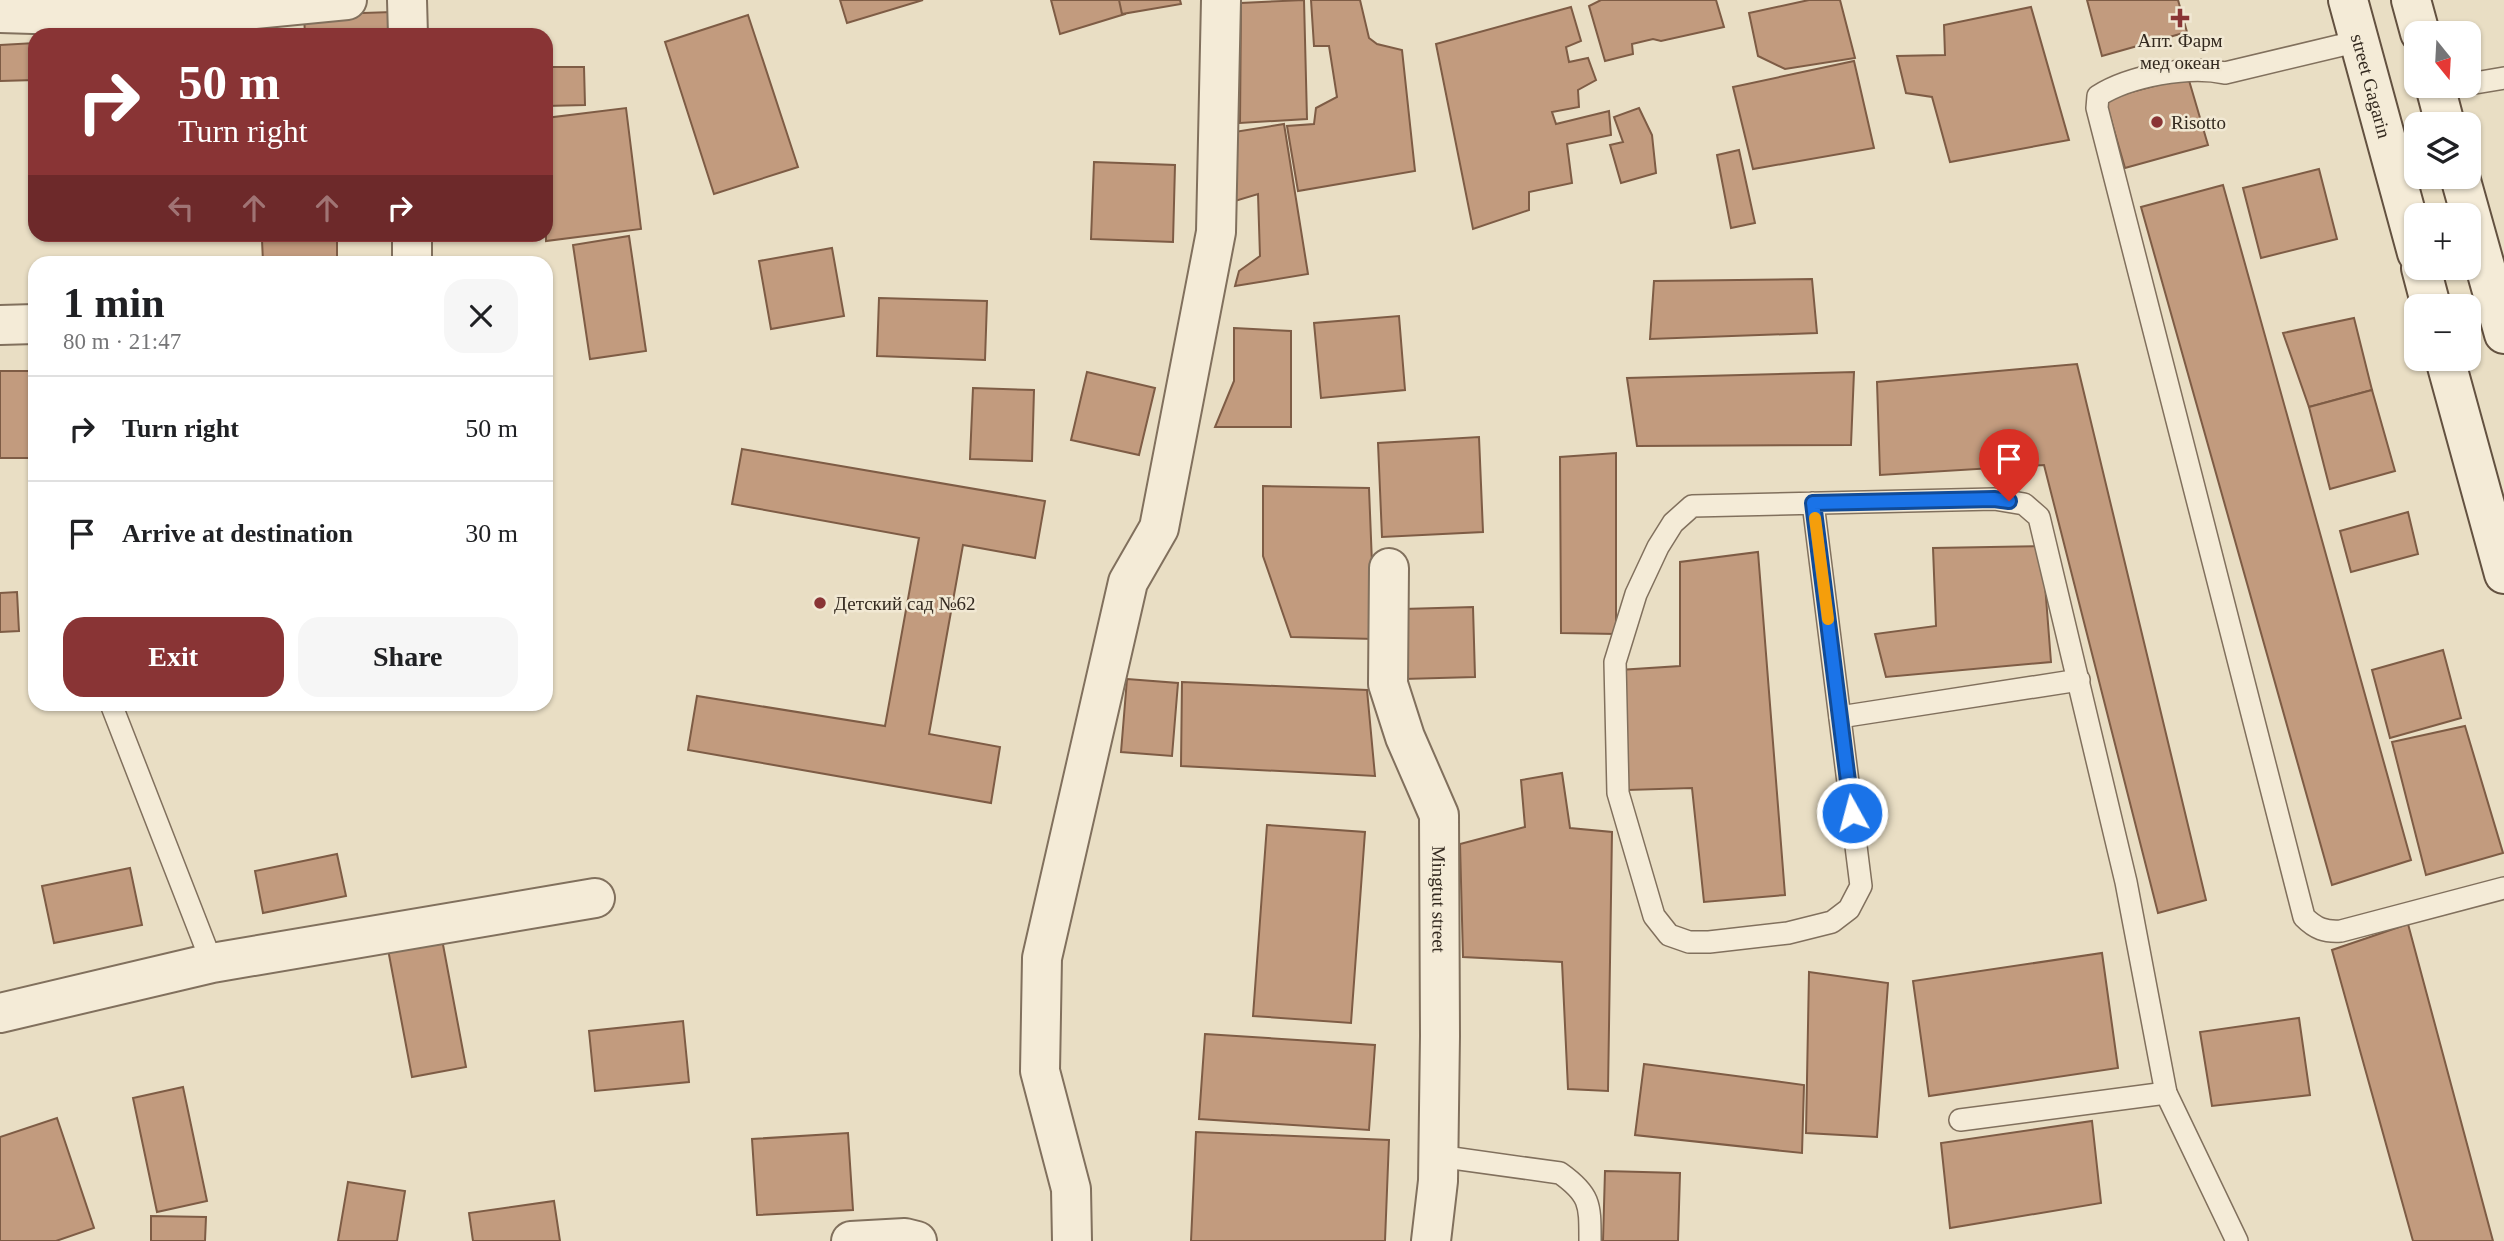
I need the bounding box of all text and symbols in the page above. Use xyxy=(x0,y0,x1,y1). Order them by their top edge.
marker: Апт. Фарм мед океан xyxy=(2172,10,2188,26)
north arrow xyxy=(2404,21,2482,98)
map controls xyxy=(2404,21,2481,371)
place label: Апт. Фарм мед океан xyxy=(2138,30,2222,73)
street label: street Gagarin xyxy=(2347,31,2396,141)
text: 50 m xyxy=(178,55,280,110)
icon: right xyxy=(63,56,154,147)
place label: Risotto xyxy=(2171,112,2226,133)
button: layers xyxy=(2404,112,2481,189)
text: Turn right xyxy=(178,113,308,149)
marker: Risotto xyxy=(2149,114,2165,130)
icon: left xyxy=(162,189,200,227)
icon: ahead xyxy=(235,189,273,227)
icon: ahead xyxy=(308,189,346,227)
icon: right xyxy=(381,189,419,227)
button: + xyxy=(2404,203,2481,280)
button: close xyxy=(444,279,518,353)
text: 1 min xyxy=(63,280,165,326)
button: − xyxy=(2404,294,2481,371)
text: 80 m · 21:47 xyxy=(63,329,181,354)
icon: right xyxy=(63,410,101,448)
text: Turn right xyxy=(122,414,239,443)
text: 50 m xyxy=(465,414,518,443)
pin xyxy=(1979,429,2039,501)
icon: arrive xyxy=(1990,440,2028,478)
icon: arrive xyxy=(63,515,101,553)
text: Arrive at destination xyxy=(122,519,353,548)
text: 30 m xyxy=(465,519,518,548)
place label: Детский сад №62 xyxy=(834,593,976,614)
marker: Детский сад №62 xyxy=(812,595,828,611)
button: Exit xyxy=(63,617,284,697)
button: Share xyxy=(298,617,518,697)
position arrow xyxy=(1815,776,1889,850)
street label: Mingtut street xyxy=(1429,846,1450,954)

